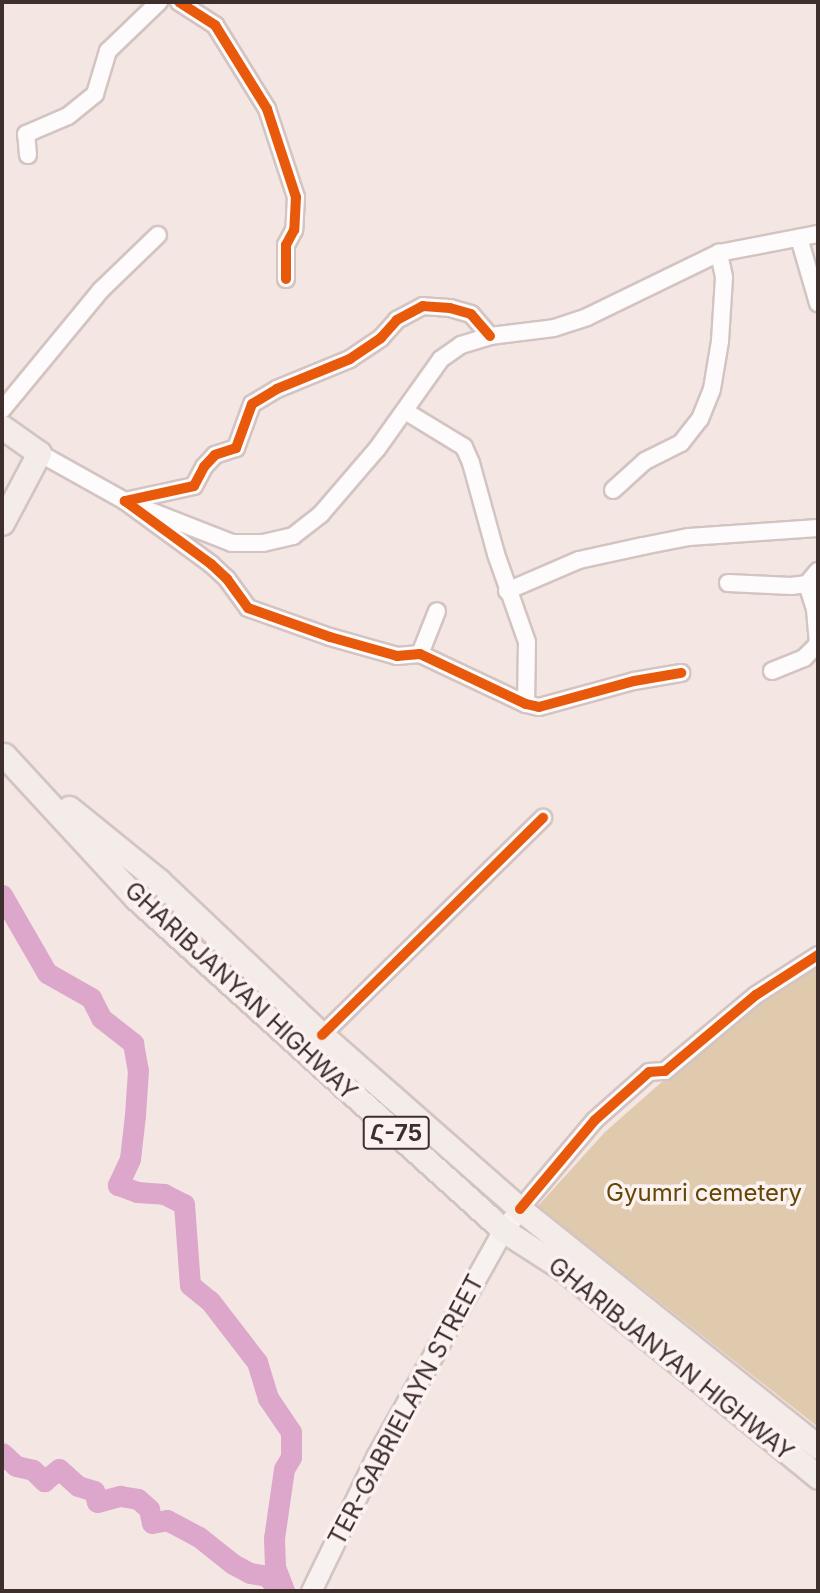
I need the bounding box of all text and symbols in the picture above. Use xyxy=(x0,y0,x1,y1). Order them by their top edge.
street label: GHARIBJANYAN HIGHWAY xyxy=(119,876,363,1106)
road number: Հ-75 xyxy=(361,1114,431,1152)
park label: Gyumri cemetery xyxy=(606,1179,802,1207)
street label: GHARIBJANYAN HIGHWAY xyxy=(543,1251,799,1467)
street label: TER-GABRIELAYN STREET xyxy=(322,1270,490,1550)

